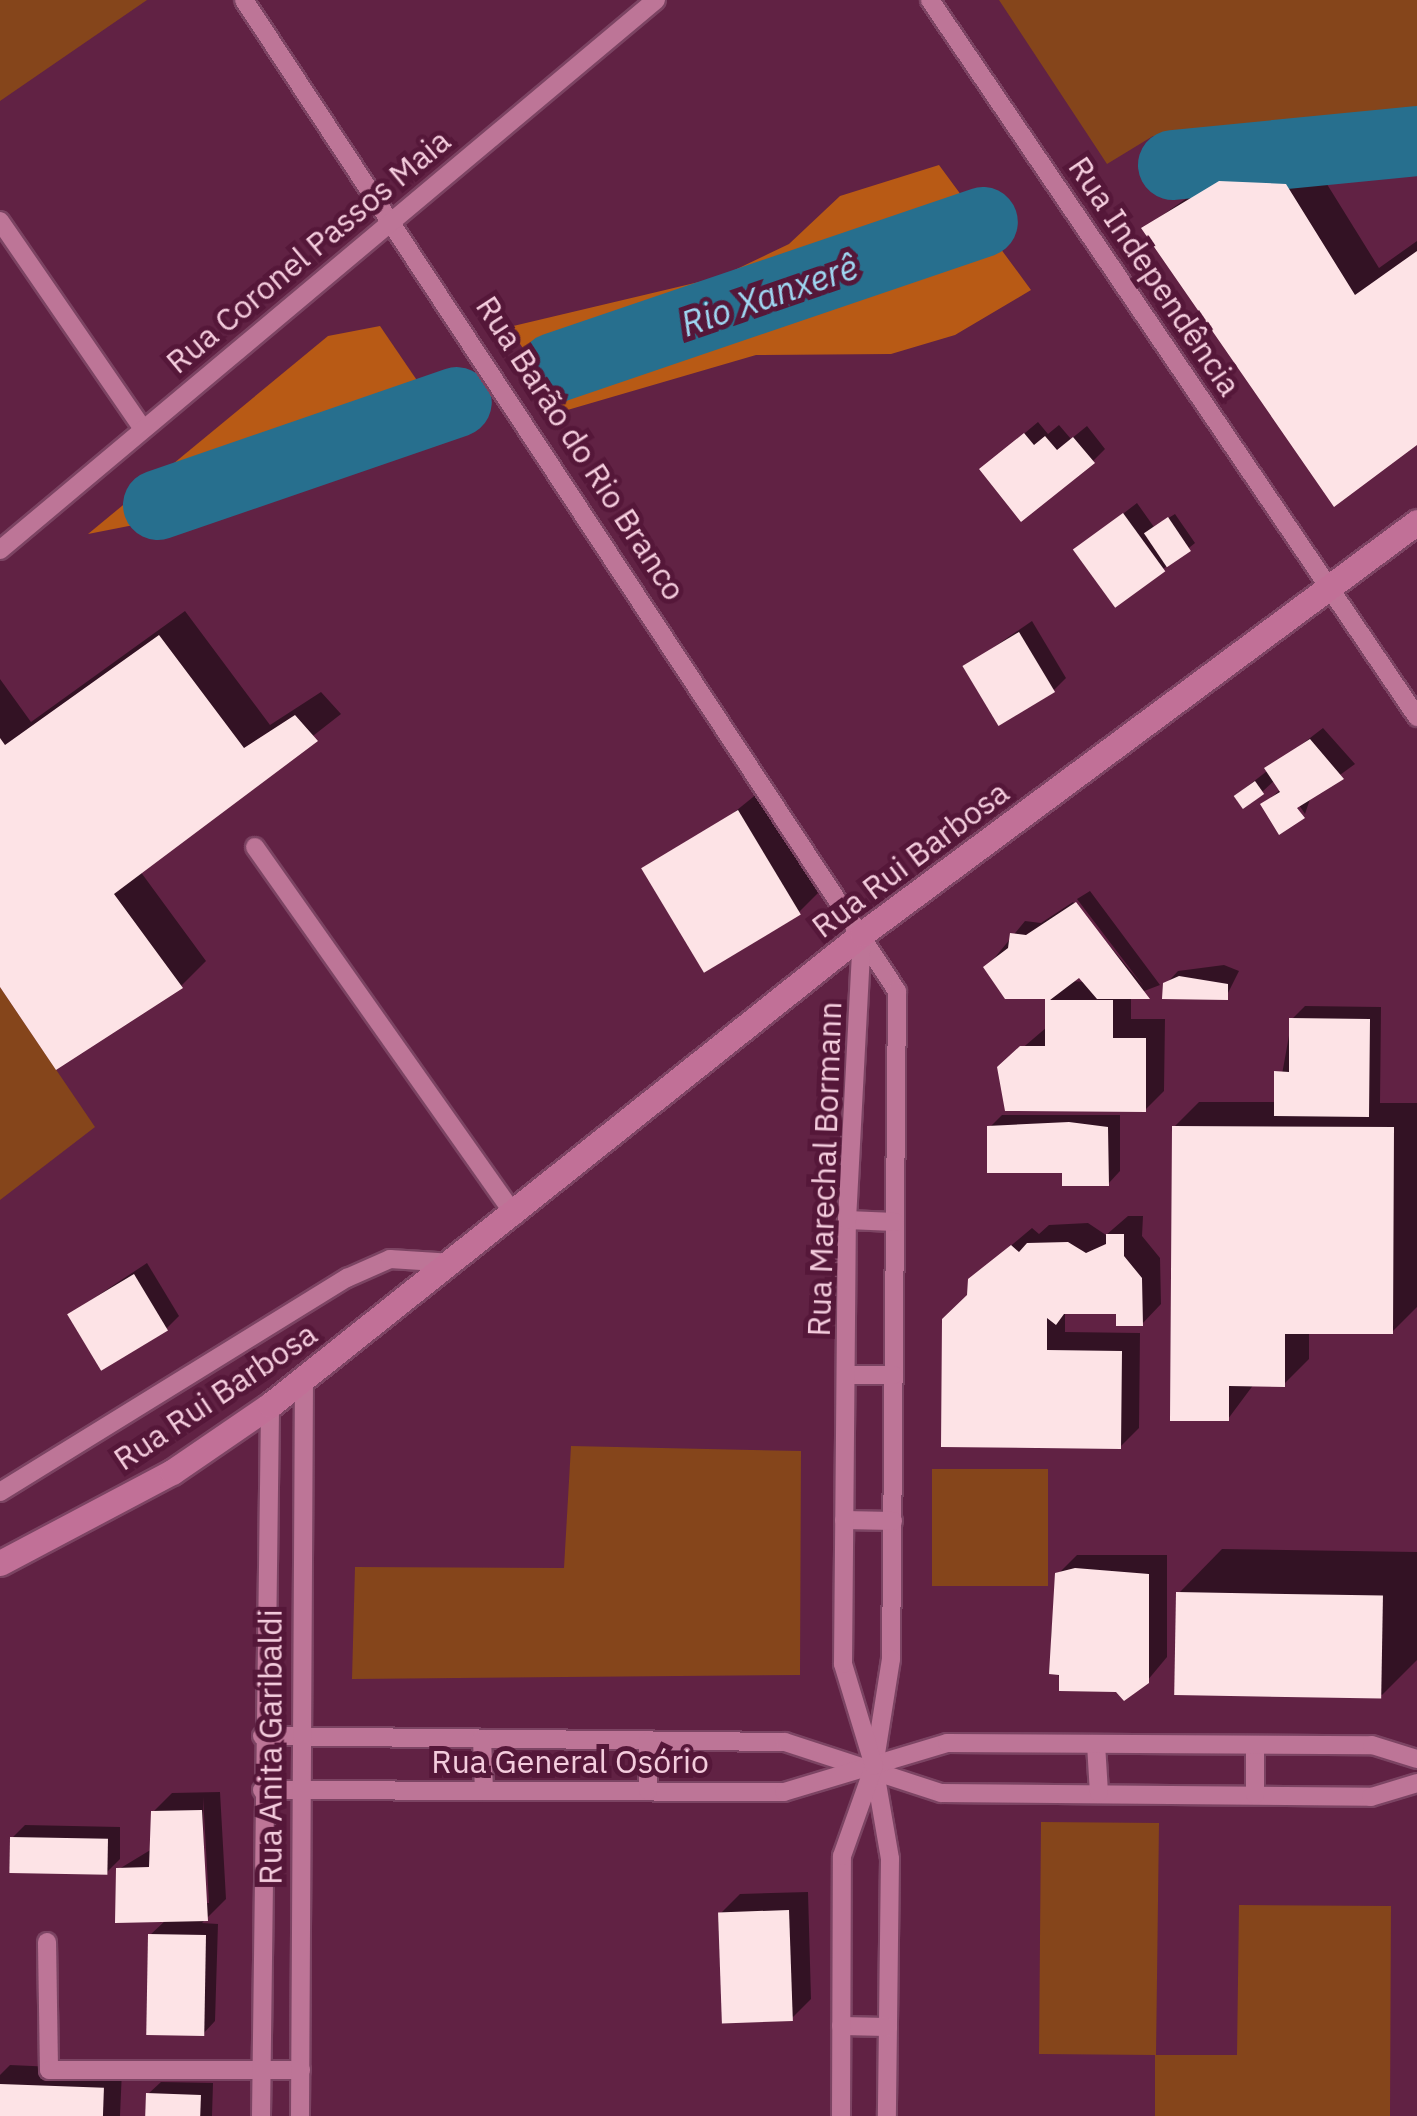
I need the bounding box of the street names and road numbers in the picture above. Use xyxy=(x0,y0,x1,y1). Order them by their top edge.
street label: Rua Coronel Passos Maia xyxy=(158,121,458,381)
street label: Rua Independência xyxy=(1061,149,1249,403)
street label: Rua Barão do Rio Branco xyxy=(468,289,694,607)
street label: Rua Rui Barbosa xyxy=(804,773,1016,945)
street label: Rua Marechal Bormann xyxy=(799,1001,849,1337)
street label: Rua Rui Barbosa xyxy=(106,1314,324,1478)
street label: Rua Anita Garibaldi xyxy=(251,1609,289,1885)
street label: Rua General Osório xyxy=(431,1742,709,1780)

